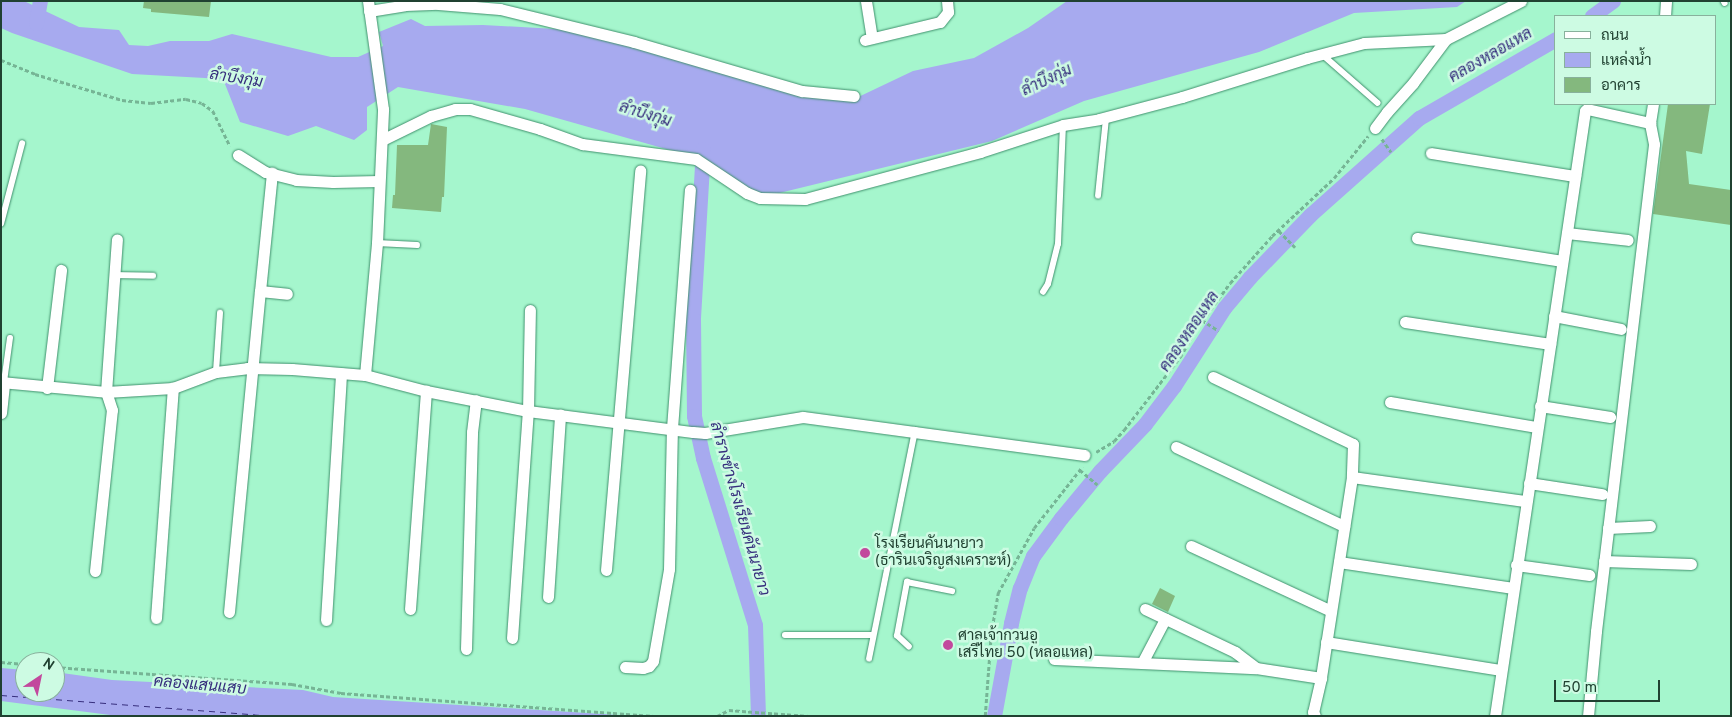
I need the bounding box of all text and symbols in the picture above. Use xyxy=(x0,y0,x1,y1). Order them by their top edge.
legend xyxy=(1554,15,1717,105)
water label: คลองหลอแหล xyxy=(1446,24,1536,88)
text: ถนน xyxy=(1601,27,1629,46)
text: แหล่งน้ำ xyxy=(1601,52,1652,71)
water label: ลำบึงกุ่ม xyxy=(1019,61,1075,101)
water label: ลำบึงกุ่ม xyxy=(208,65,264,93)
text: อาคาร xyxy=(1601,77,1641,96)
water label: ลำบึงกุ่ม xyxy=(617,98,673,132)
water label: คลองหลอแหล xyxy=(1156,288,1224,376)
water label: ลำรางข้างโรงเรียนคันนายาว xyxy=(705,420,773,598)
place label: โรงเรียนคันนายาว (ธารินเจริญสงเคราะห์) xyxy=(875,535,1011,570)
marker: โรงเรียนคันนายาว (ธารินเจริญสงเคราะห์) xyxy=(859,547,871,559)
place label: ศาลเจ้ากวนอู เสรีไทย 50 (หลอแหล) xyxy=(958,627,1093,662)
marker: ศาลเจ้ากวนอู เสรีไทย 50 (หลอแหล) xyxy=(942,639,954,651)
north arrow xyxy=(15,652,65,702)
text: N xyxy=(39,655,57,675)
scale bar xyxy=(1557,670,1663,702)
water label: คลองแสนแสบ xyxy=(153,672,247,700)
text: 50 m xyxy=(1562,679,1597,698)

